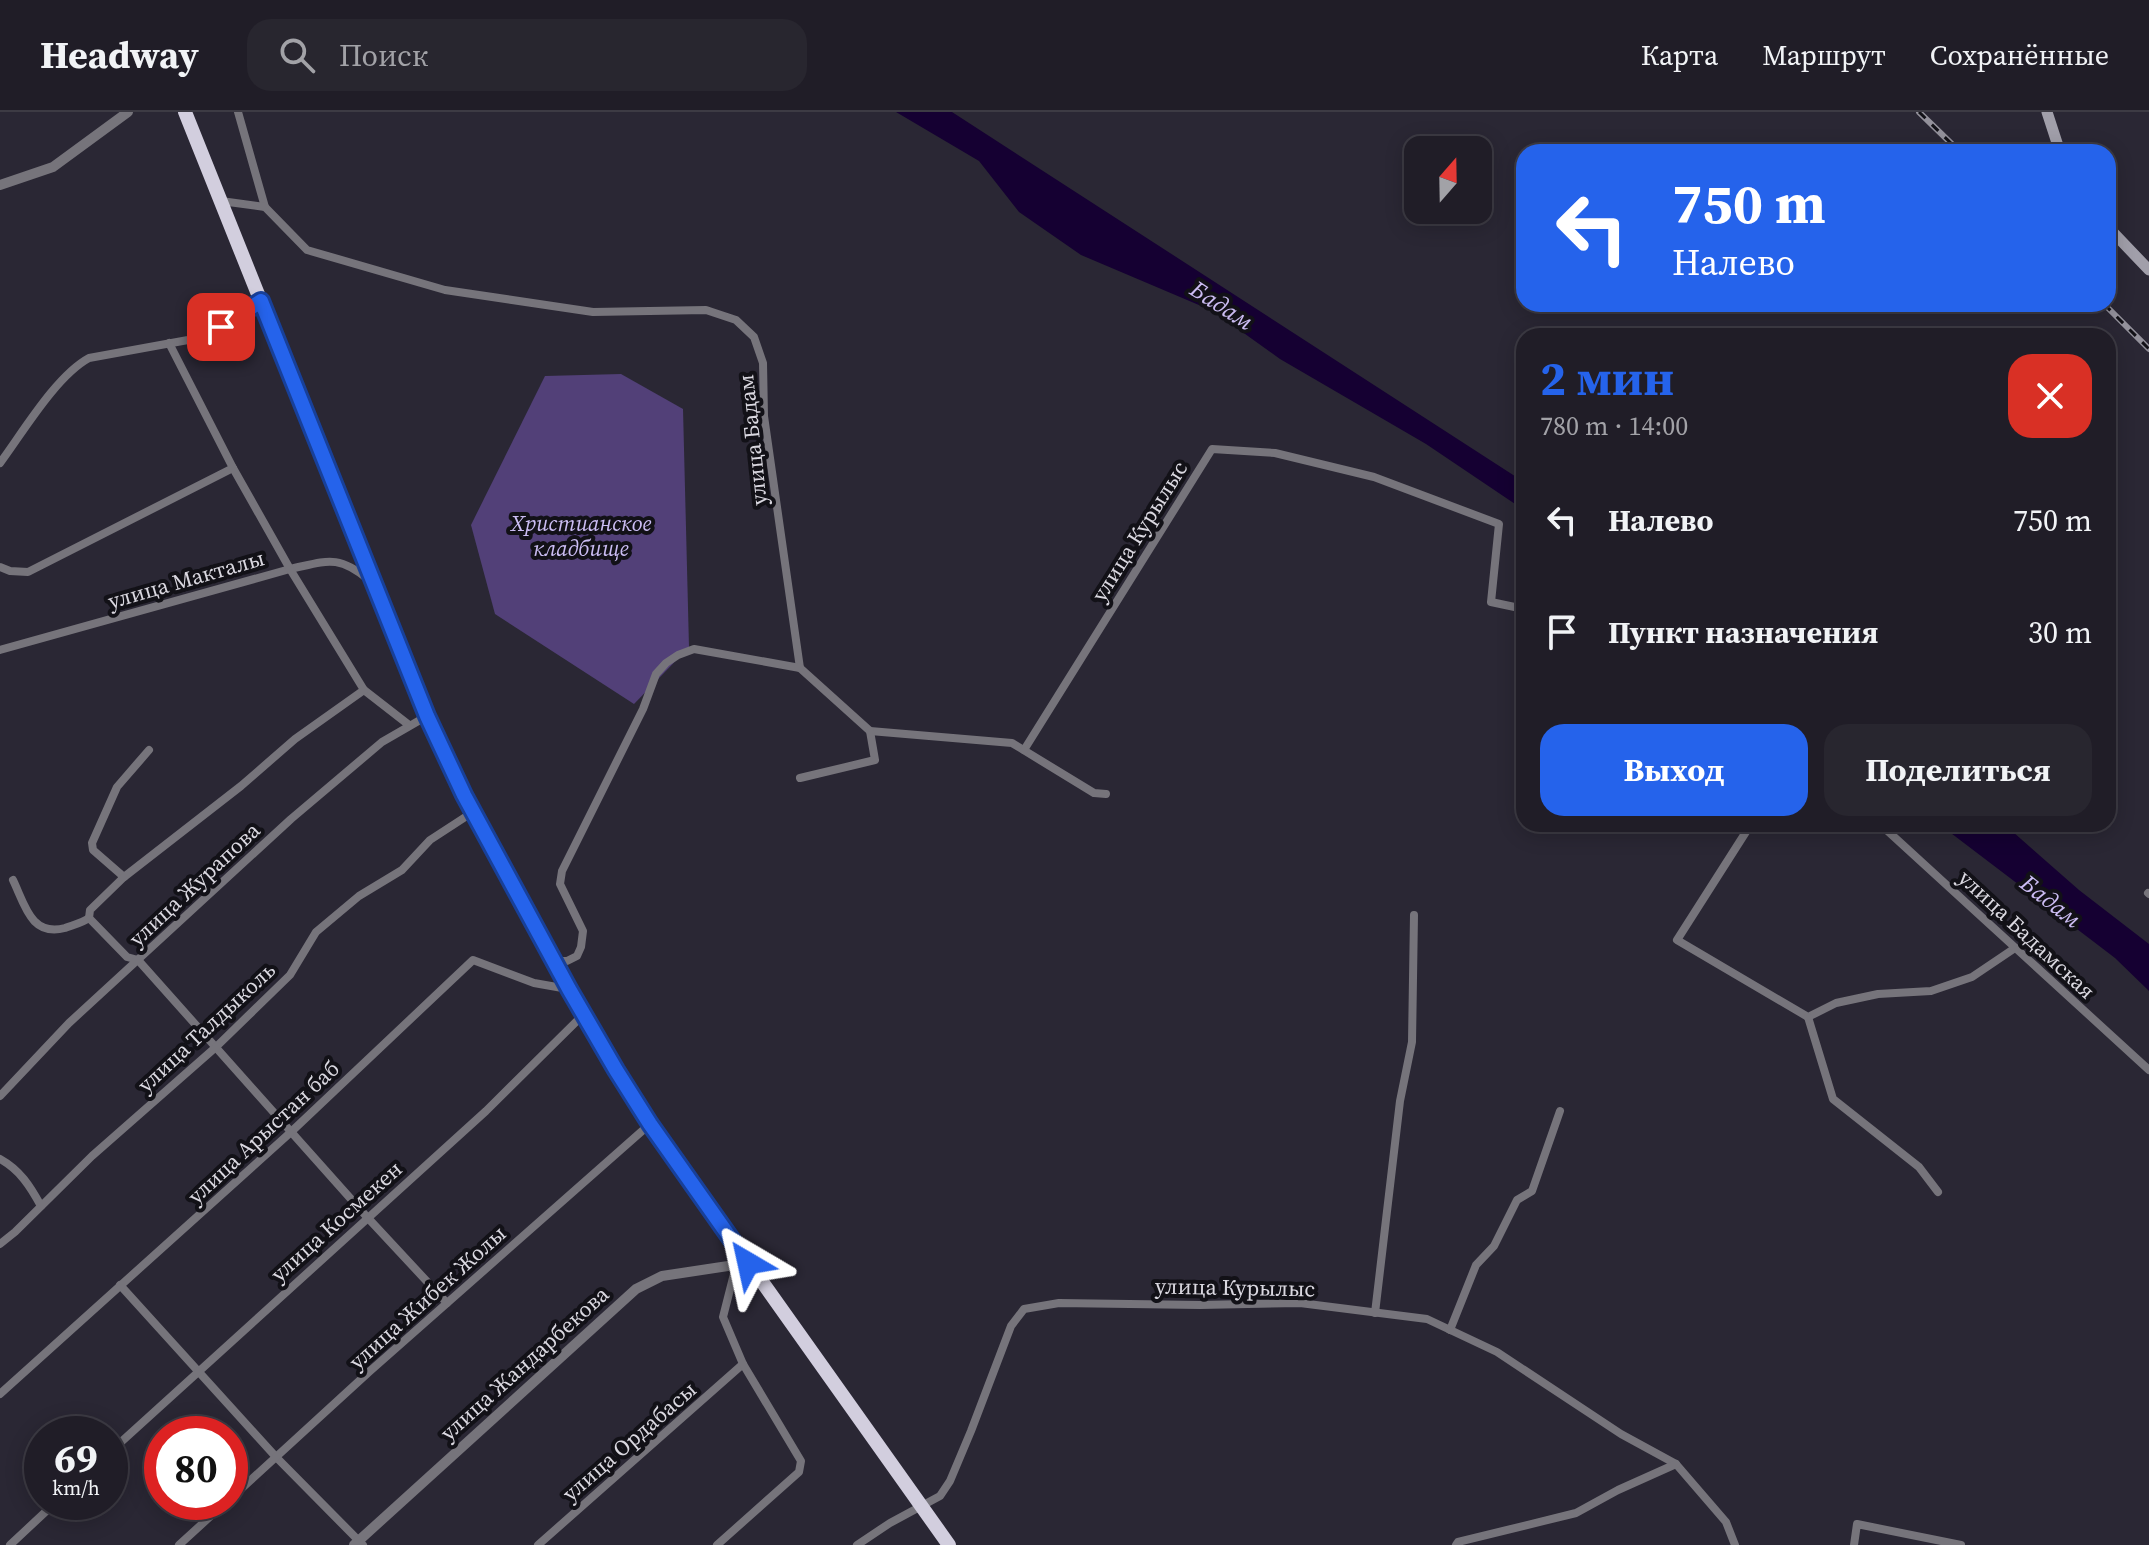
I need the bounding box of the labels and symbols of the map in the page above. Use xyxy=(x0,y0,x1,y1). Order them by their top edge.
north arrow xyxy=(1404,136,1492,224)
water label: Бадам xyxy=(1183,272,1260,338)
pin xyxy=(187,293,255,361)
street label: улица Бадам xyxy=(730,373,774,507)
street label: улица Курылыс xyxy=(1084,455,1194,607)
park label: Христианское кладбище xyxy=(510,508,651,563)
street label: улица Макталы xyxy=(104,542,268,616)
street label: улица Журапова xyxy=(122,815,267,953)
street label: улица Бадамская xyxy=(1952,863,2102,1005)
water label: Бадам xyxy=(2013,866,2089,935)
street label: улица Талдыколь xyxy=(130,955,282,1099)
street label: улица Арыстан баб xyxy=(180,1054,346,1210)
street label: улица Космекен xyxy=(264,1154,408,1288)
street label: улица Жибек Жолы xyxy=(342,1218,512,1376)
position arrow xyxy=(706,1221,790,1305)
street label: улица Курылыс xyxy=(1155,1271,1316,1303)
street label: улица Жандарбекова xyxy=(433,1279,615,1447)
street label: улица Ордабасы xyxy=(555,1374,703,1508)
speed limit sign: 80 xyxy=(144,1416,248,1520)

